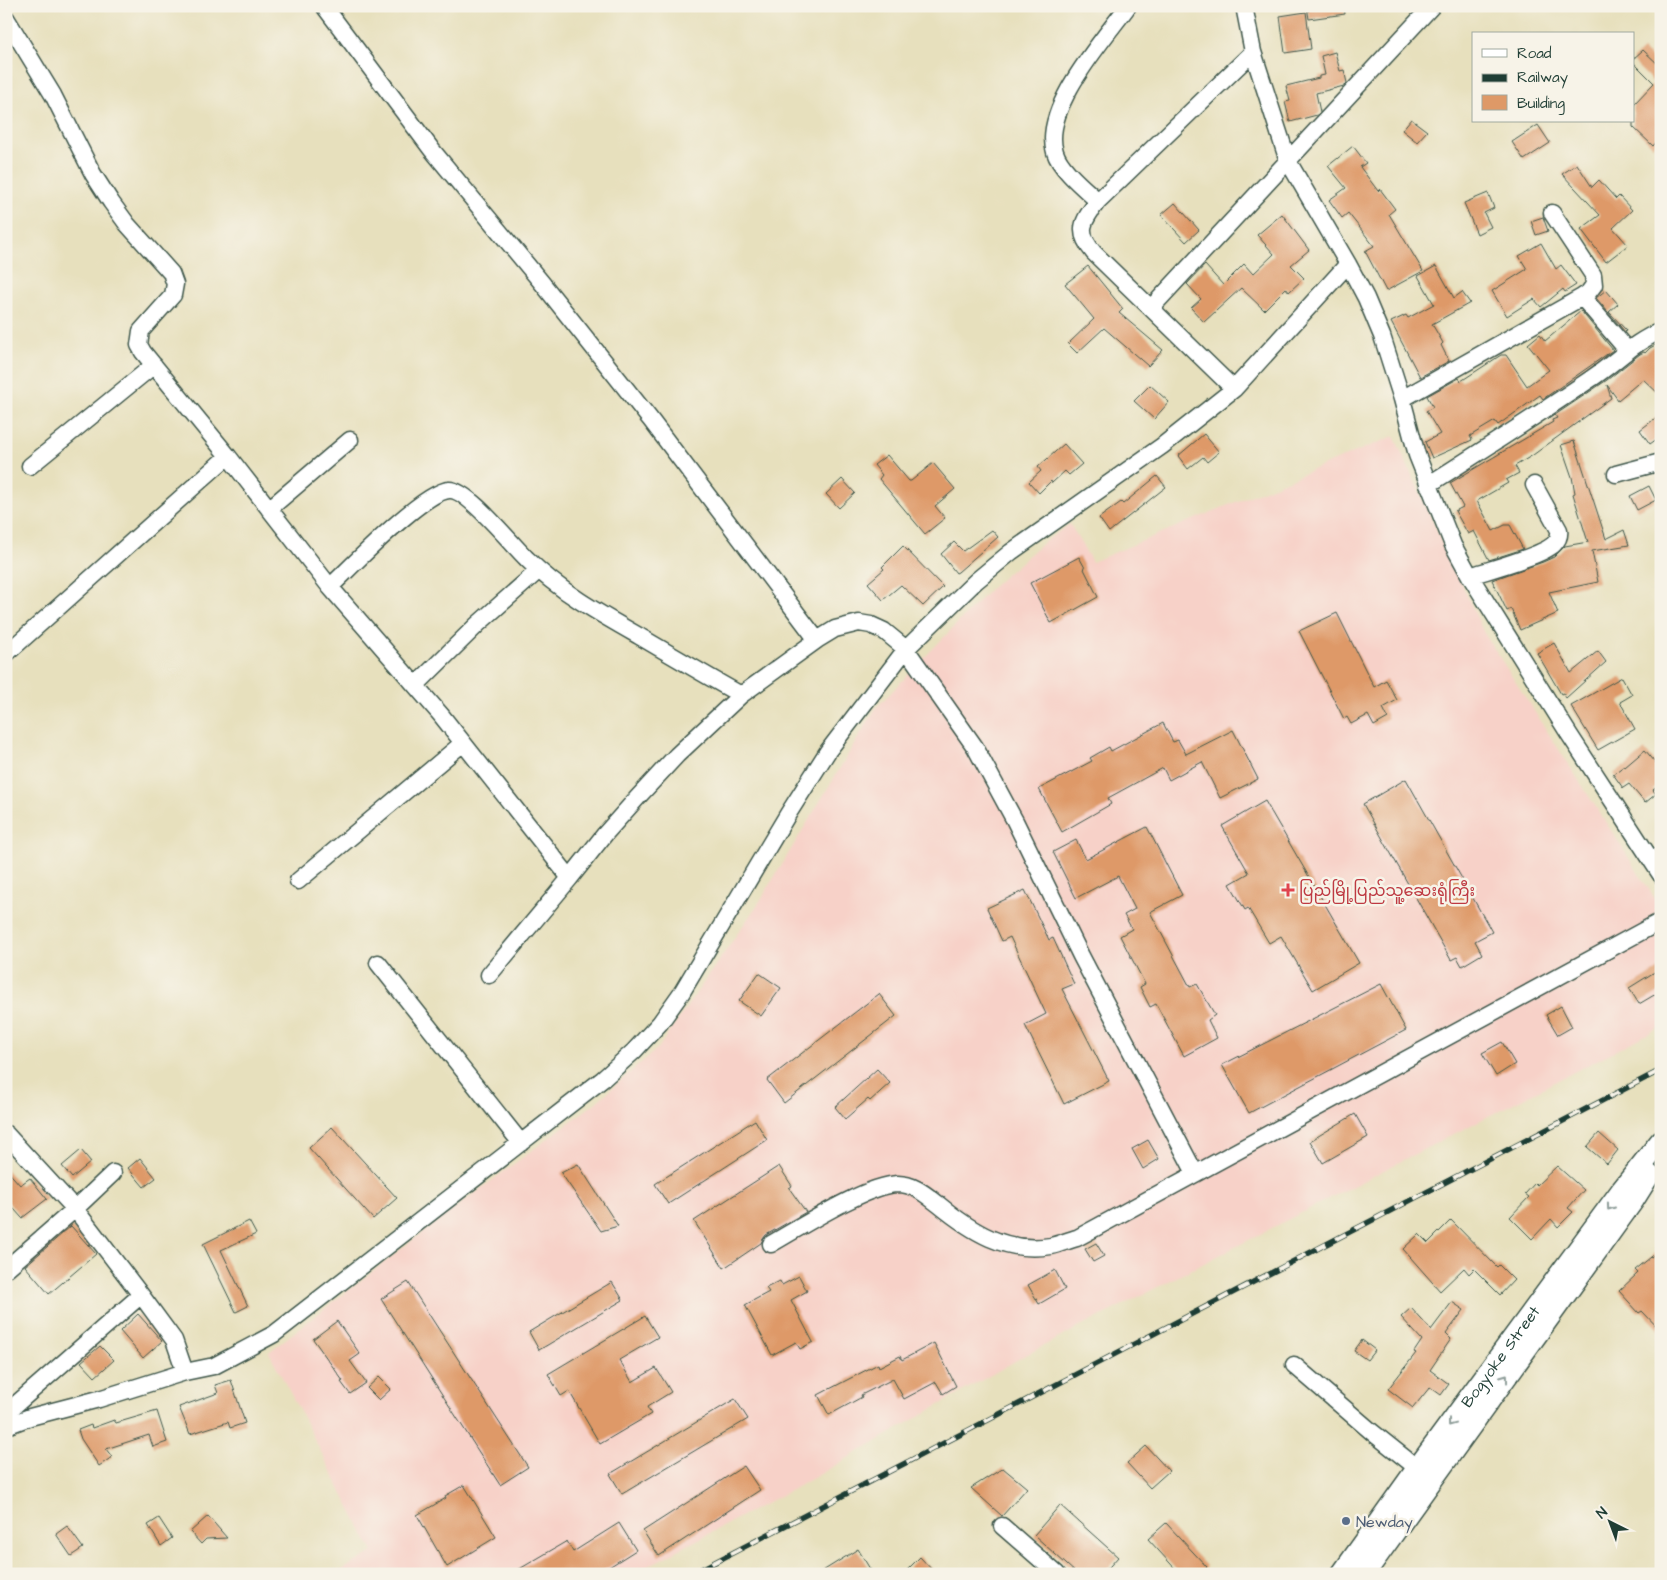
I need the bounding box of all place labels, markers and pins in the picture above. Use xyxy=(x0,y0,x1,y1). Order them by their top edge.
place label: ပြည်မြို့ပြည်သူ့ဆေးရုံကြီး xyxy=(1299,879,1475,905)
marker: ပြည်မြို့ပြည်သူ့ဆေးရုံကြီး xyxy=(1281,883,1295,897)
place label: Newday xyxy=(1356,1511,1413,1534)
marker: Newday xyxy=(1340,1515,1352,1527)

